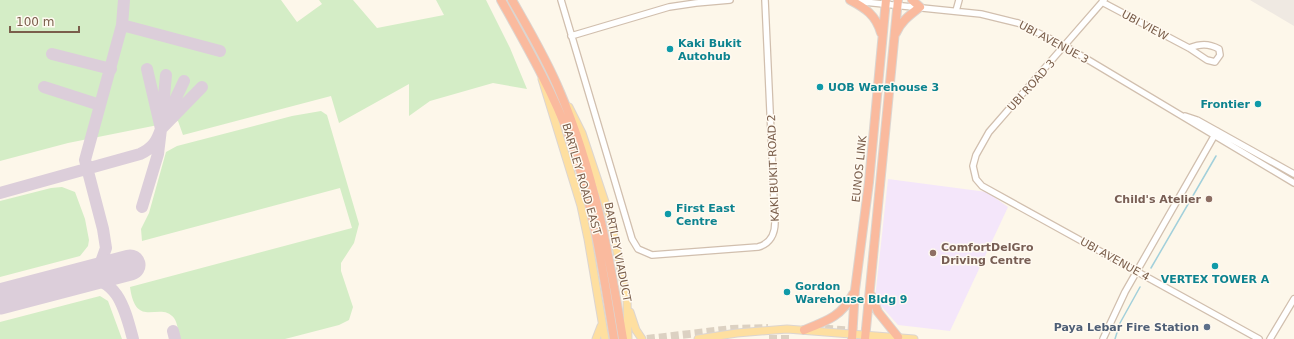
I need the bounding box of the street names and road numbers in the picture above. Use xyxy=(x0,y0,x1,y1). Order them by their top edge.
street label: UBI VIEW xyxy=(1119,8,1170,43)
street label: UBI AVENUE 3 xyxy=(1017,19,1091,66)
street label: UBI ROAD 3 xyxy=(1005,57,1058,114)
street label: KAKI BUKIT ROAD 2 xyxy=(765,114,782,222)
street label: BARTLEY ROAD EAST xyxy=(559,122,604,237)
street label: EUNOS LINK xyxy=(850,134,870,203)
street label: BARTLEY VIADUCT xyxy=(601,201,634,303)
street label: UBI AVENUE 4 xyxy=(1078,235,1152,284)

